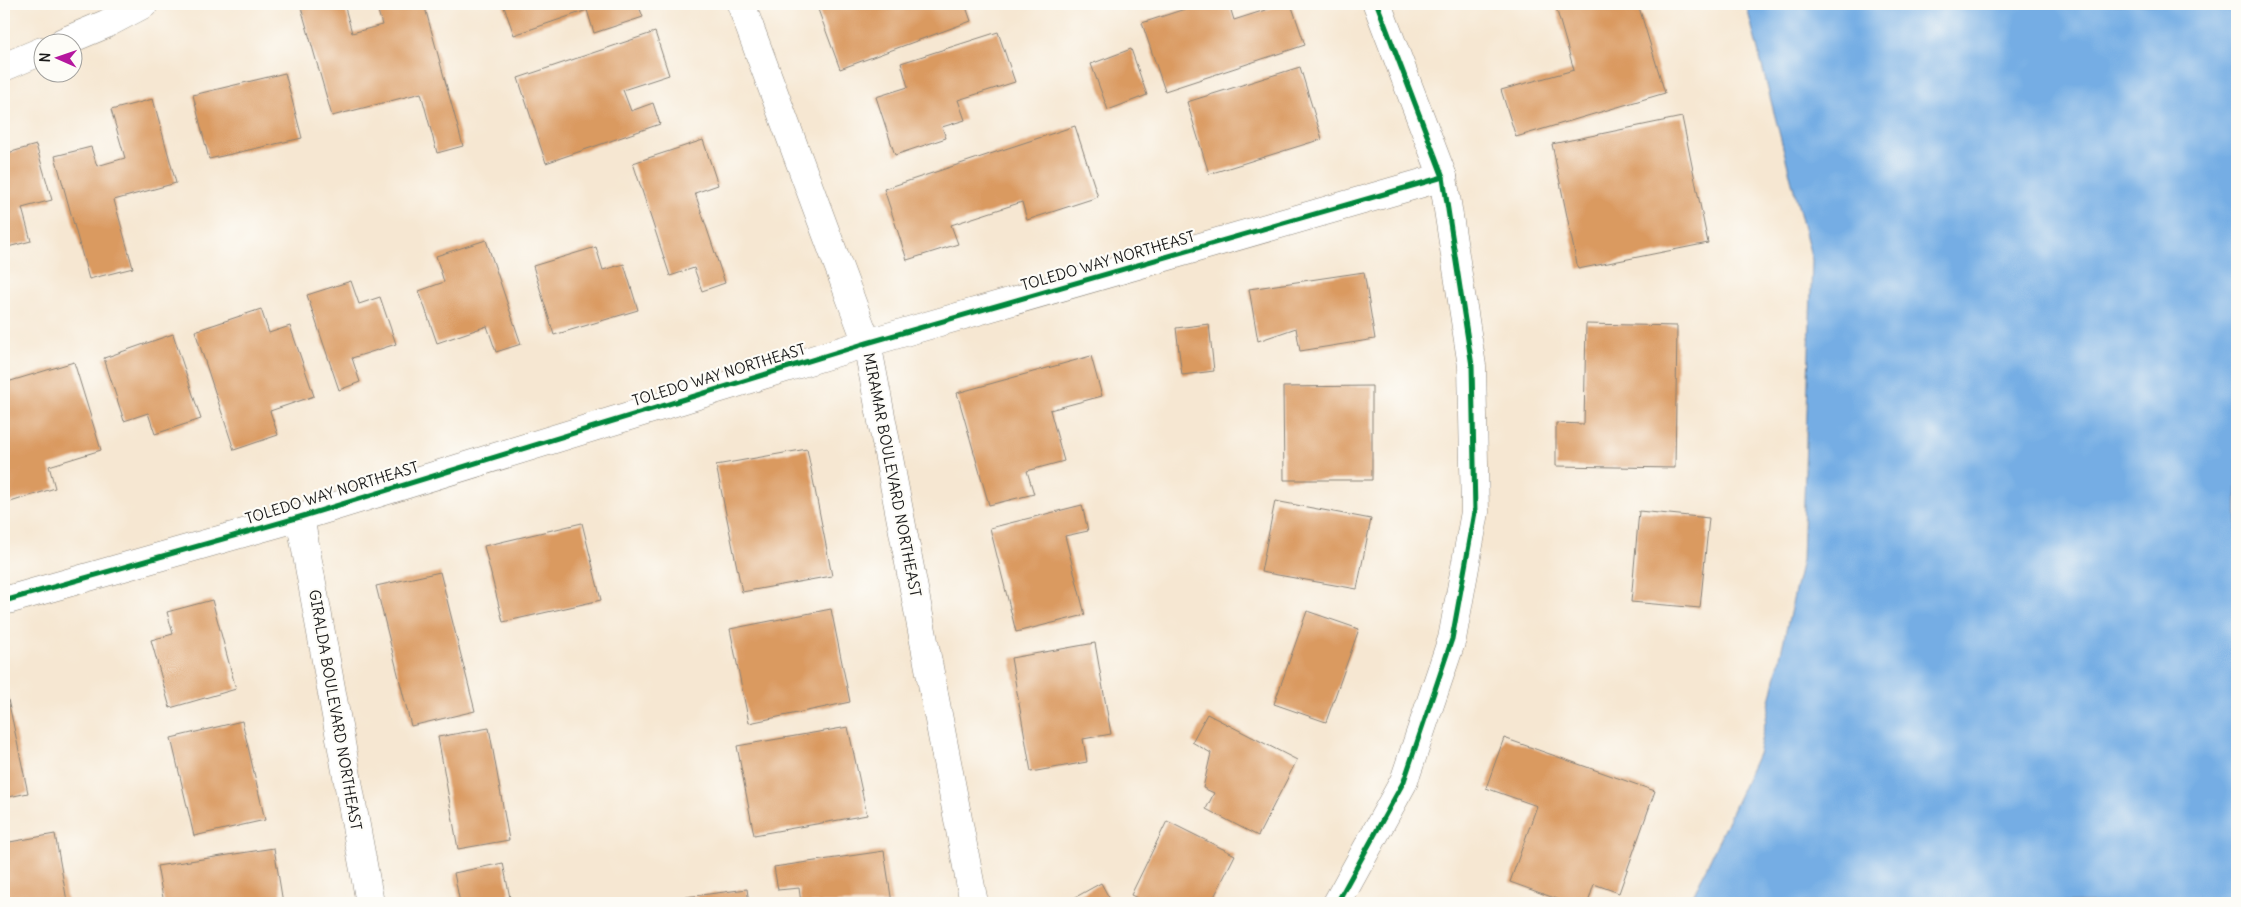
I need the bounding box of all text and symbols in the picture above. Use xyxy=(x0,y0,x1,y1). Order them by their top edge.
north arrow xyxy=(32,32,82,82)
text: N xyxy=(36,52,54,63)
street label: TOLEDO WAY NORTHEAST xyxy=(1019,226,1197,295)
street label: TOLEDO WAY NORTHEAST xyxy=(630,339,808,410)
street label: MIRAMAR BOULEVARD NORTHEAST xyxy=(859,351,926,599)
street label: TOLEDO WAY NORTHEAST xyxy=(243,457,421,528)
street label: GIRALDA BOULEVARD NORTHEAST xyxy=(305,588,366,832)

